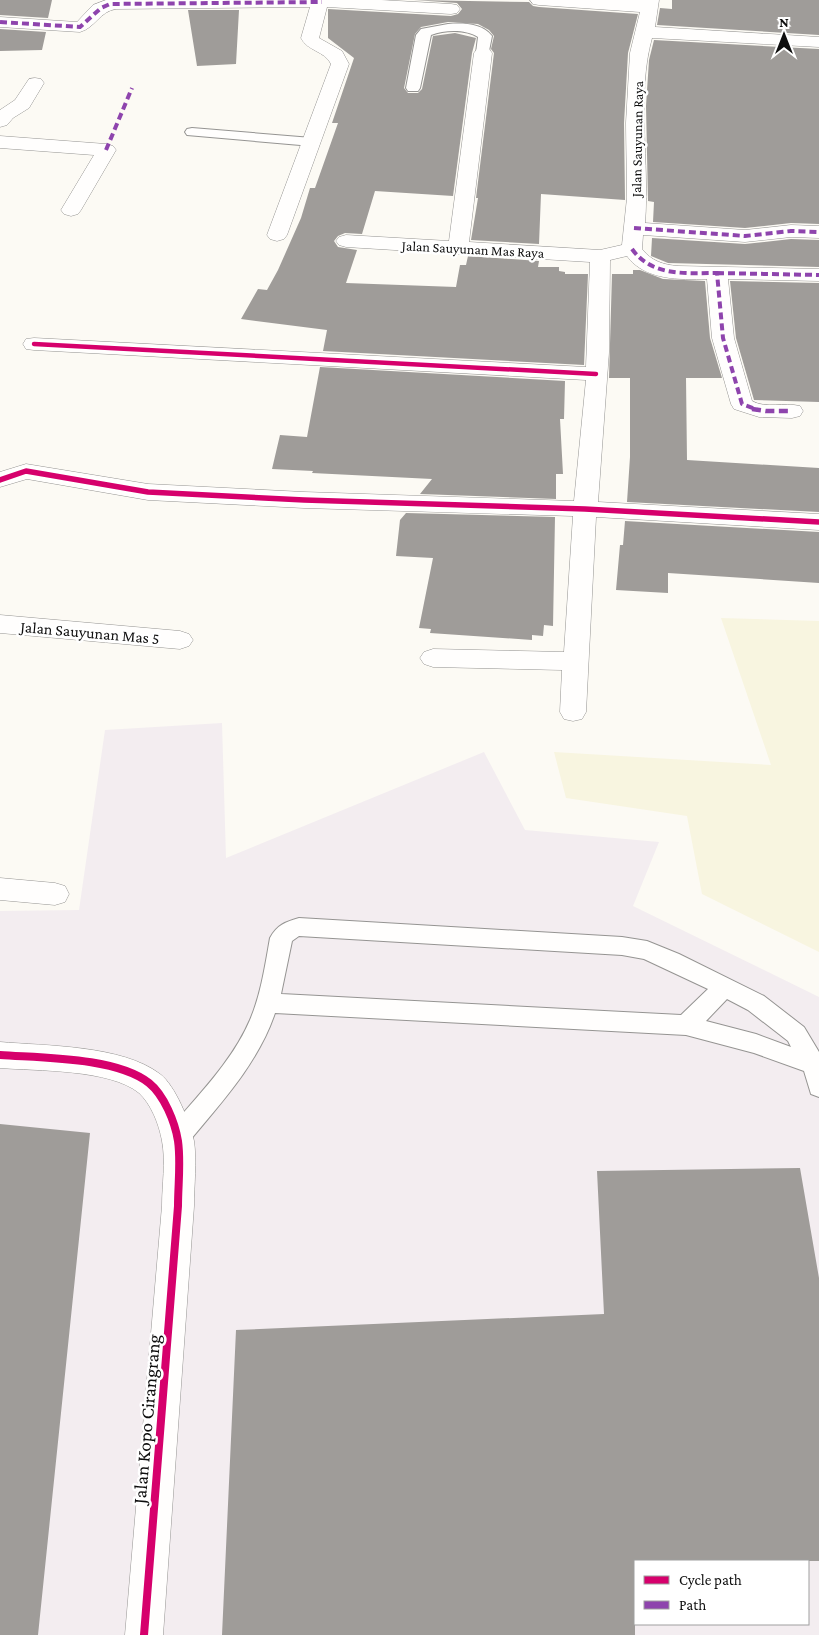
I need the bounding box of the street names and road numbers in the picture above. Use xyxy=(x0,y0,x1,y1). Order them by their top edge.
street label: Jalan Sauyunan Raya xyxy=(628,80,646,199)
street label: Jalan Sauyunan Mas Raya xyxy=(399,237,545,261)
street label: Jalan Sauyunan Mas 5 xyxy=(18,618,160,648)
street label: Jalan Kopo Cirangrang xyxy=(128,1333,164,1507)

